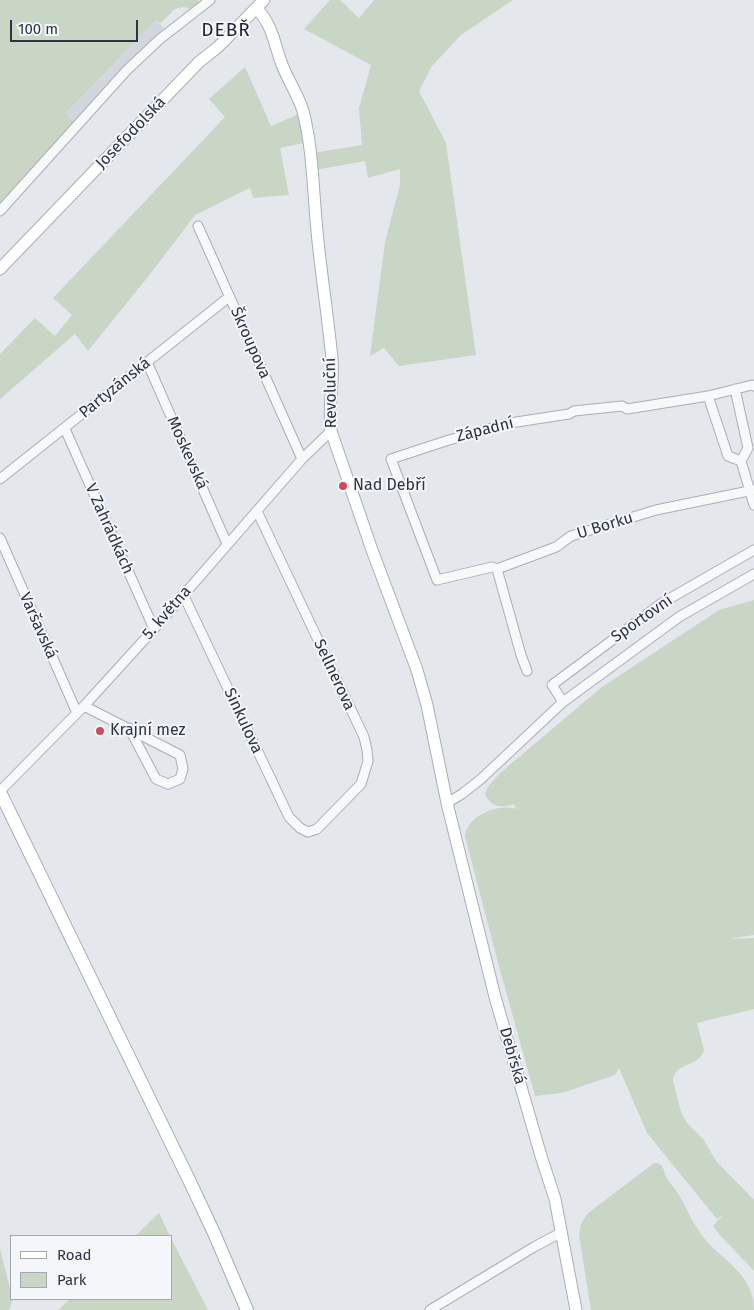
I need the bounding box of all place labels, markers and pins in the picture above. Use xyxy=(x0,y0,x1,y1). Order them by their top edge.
place label: Nad Debří xyxy=(353,476,426,496)
marker: Nad Debří xyxy=(337,480,349,492)
place label: Krajní mez xyxy=(110,721,186,741)
marker: Krajní mez xyxy=(94,725,106,737)

